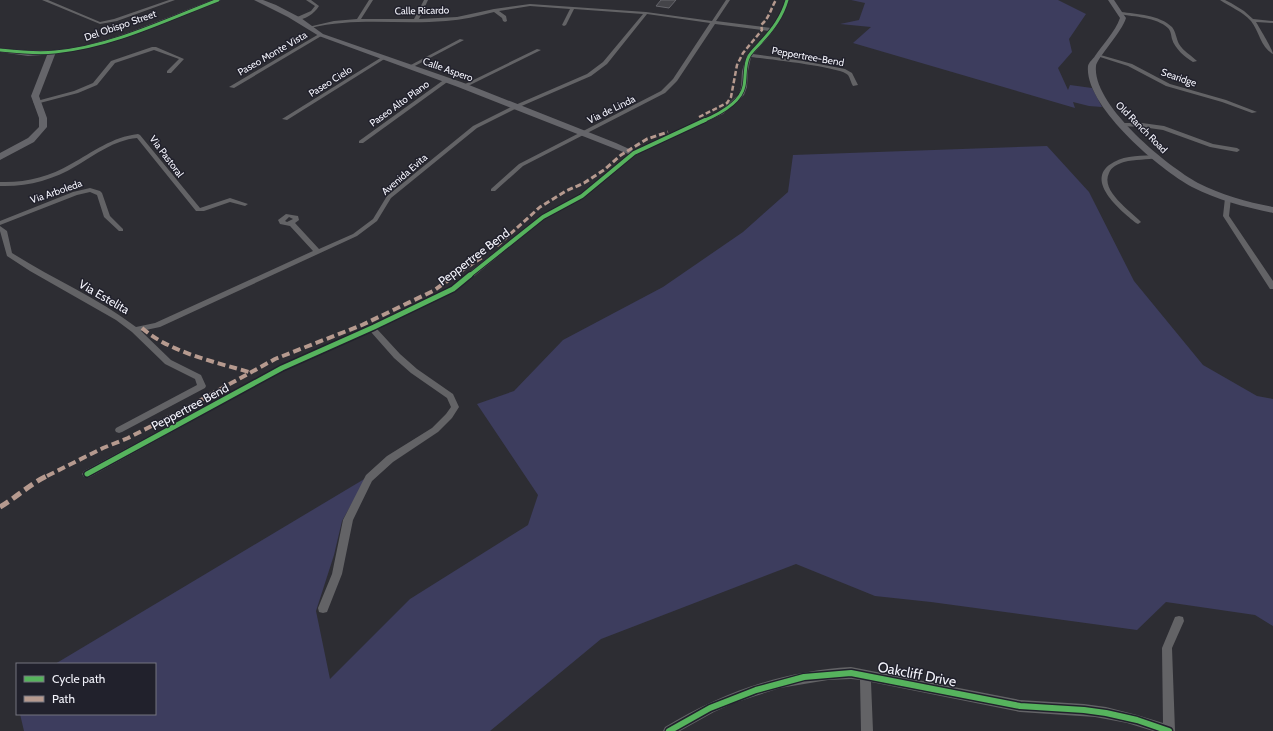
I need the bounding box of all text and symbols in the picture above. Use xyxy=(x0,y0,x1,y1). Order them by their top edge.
street label: Calle Ricardo xyxy=(395,4,450,17)
street label: Del Obispo Street xyxy=(82,7,159,44)
street label: Paseo Monte Vista xyxy=(235,28,309,79)
street label: Peppertree-Bend xyxy=(771,44,845,69)
street label: Calle Aspero xyxy=(421,54,475,85)
street label: Paseo Cielo xyxy=(306,63,355,100)
street label: Searidge xyxy=(1159,65,1198,90)
street label: Paseo Alto Plano xyxy=(367,77,432,129)
street label: Via de Linda xyxy=(585,92,637,127)
street label: Old Ranch Road xyxy=(1113,99,1170,156)
street label: Via Pastoral xyxy=(147,133,187,180)
street label: Avenida Evita xyxy=(379,151,430,198)
street label: Via Arboleda xyxy=(29,176,84,206)
street label: Peppertree Bend xyxy=(435,225,512,288)
street label: Via Estelita xyxy=(76,276,132,317)
street label: Peppertree Bend xyxy=(148,380,231,433)
street label: Oakcliff Drive xyxy=(876,658,958,690)
legend xyxy=(16,663,156,715)
text: Cycle path xyxy=(52,671,105,686)
text: Path xyxy=(52,691,75,706)

